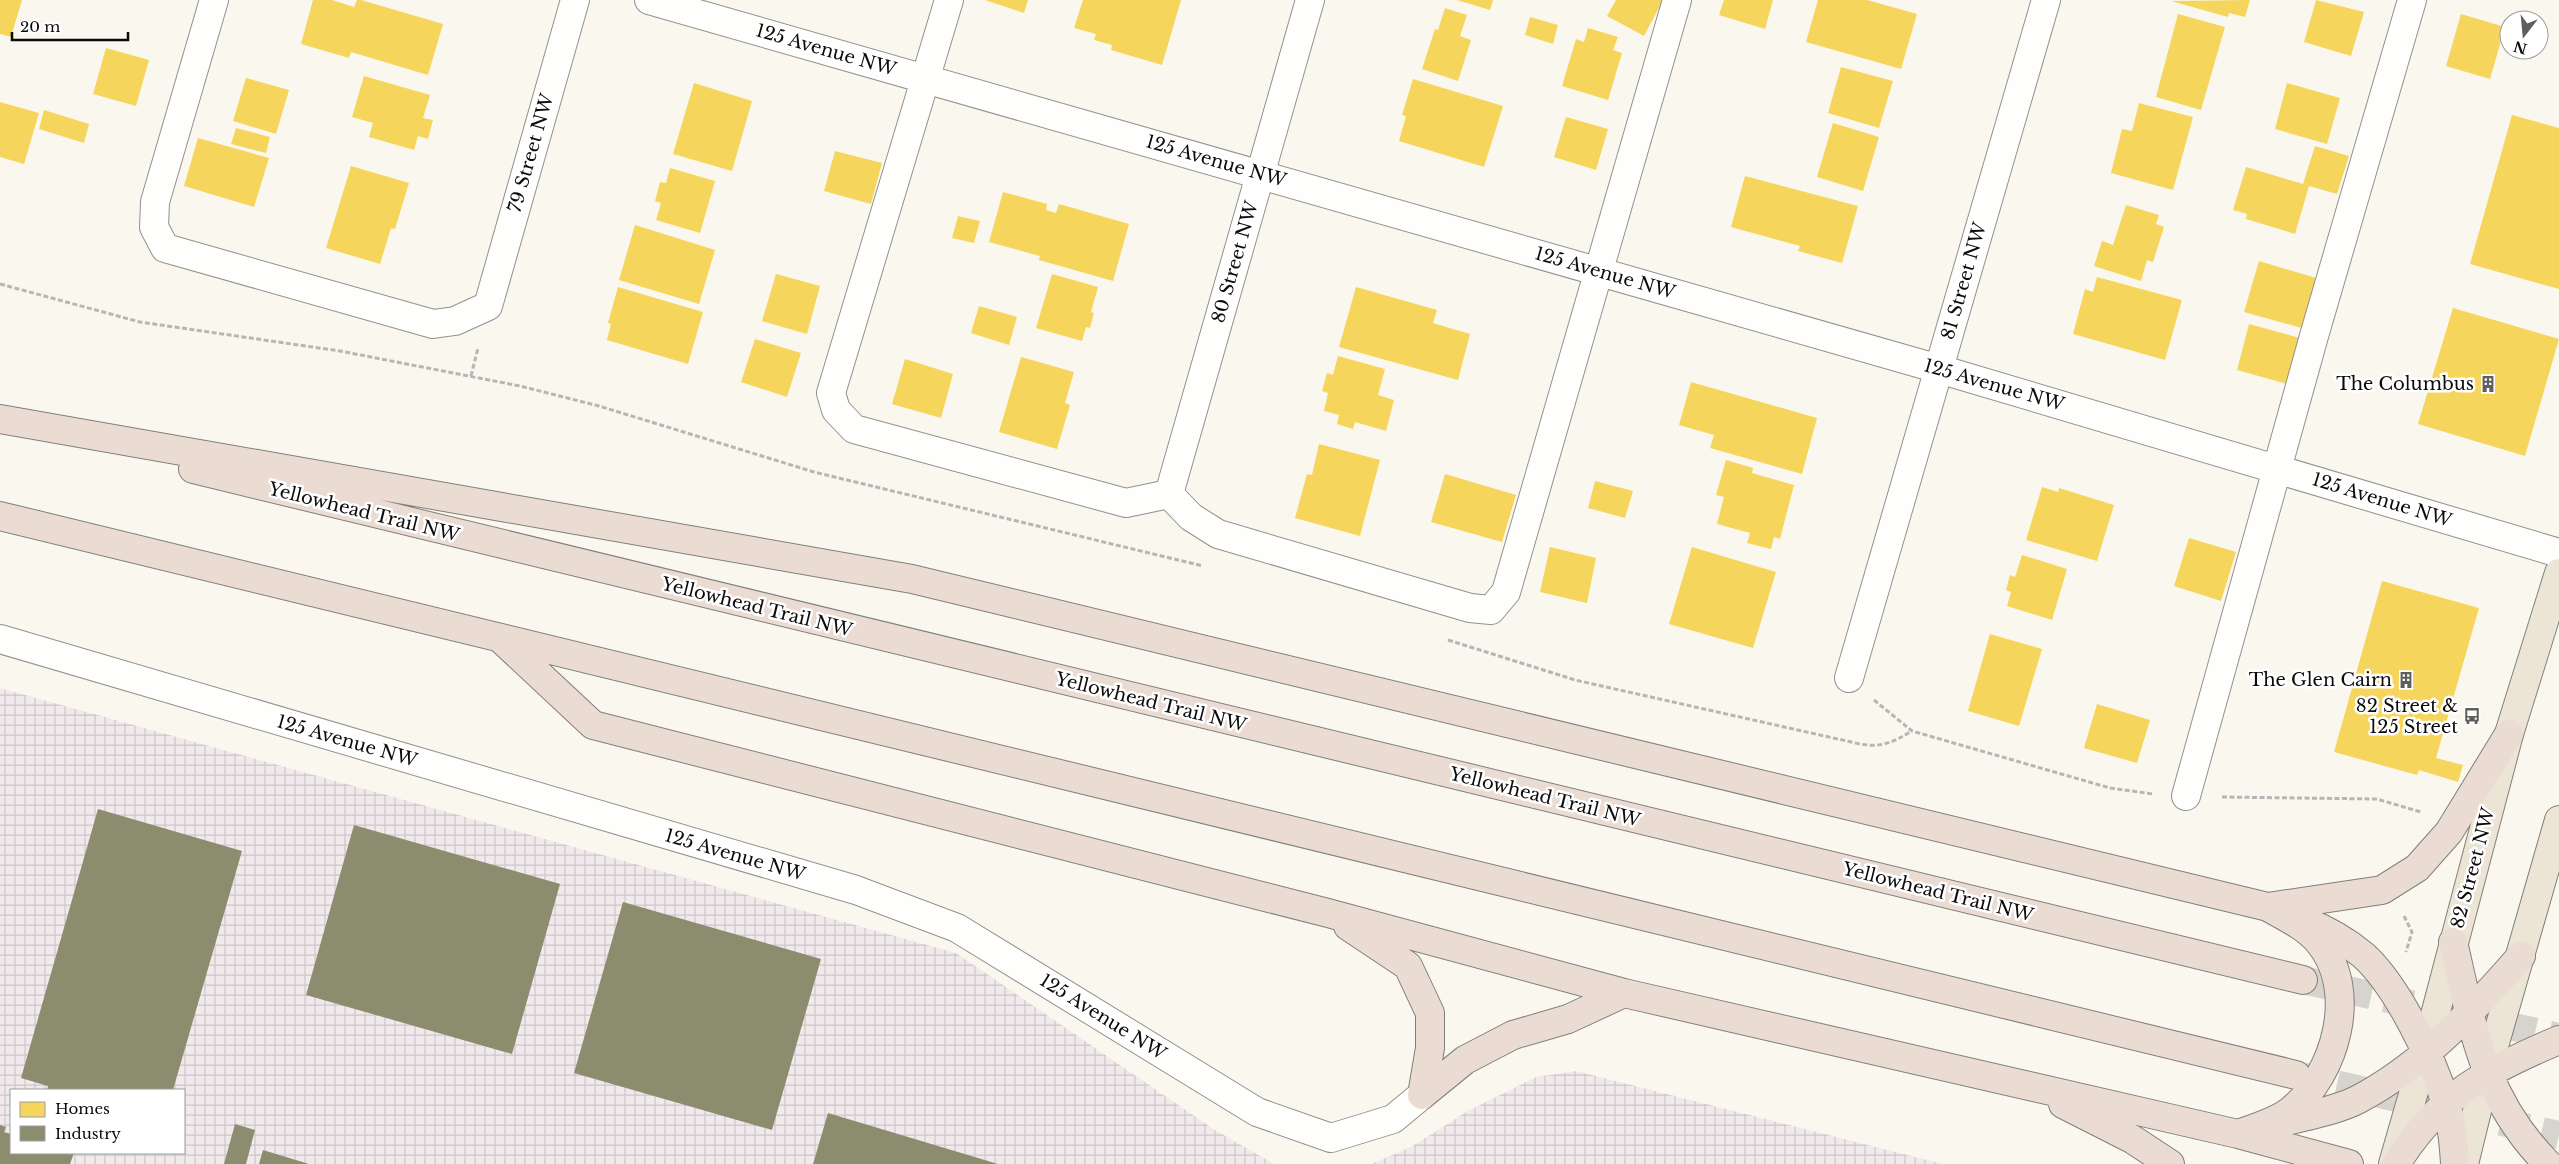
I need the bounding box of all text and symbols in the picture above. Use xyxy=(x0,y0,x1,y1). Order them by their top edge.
scale bar xyxy=(12,10,129,42)
north arrow xyxy=(2499,10,2549,60)
text: 20 m xyxy=(20,17,60,36)
street label: 125 Avenue NW xyxy=(753,19,899,81)
text: N xyxy=(2512,37,2529,58)
street label: 79 Street NW xyxy=(504,90,559,215)
street label: 125 Avenue NW xyxy=(1143,130,1289,192)
street label: 80 Street NW xyxy=(1207,198,1263,325)
street label: 81 Street NW xyxy=(1937,219,1991,342)
street label: 125 Avenue NW xyxy=(1532,242,1678,304)
street label: 125 Avenue NW xyxy=(1921,354,2067,416)
place label: The Columbus xyxy=(2336,373,2474,395)
building icon: The Columbus xyxy=(2478,374,2498,394)
street label: 125 Avenue NW xyxy=(2309,468,2455,532)
street label: Yellowhead Trail NW xyxy=(265,477,462,547)
street label: Yellowhead Trail NW xyxy=(658,572,855,642)
street label: Yellowhead Trail NW xyxy=(1052,667,1249,737)
place label: The Glen Cairn xyxy=(2249,669,2392,691)
building icon: The Glen Cairn xyxy=(2396,670,2416,690)
place label: 82 Street & 125 Street xyxy=(2356,695,2458,738)
bus stop icon: 82 Street & 125 Street xyxy=(2462,706,2482,726)
street label: 125 Avenue NW xyxy=(274,710,420,772)
street label: Yellowhead Trail NW xyxy=(1446,762,1643,832)
street label: 82 Street NW xyxy=(2446,805,2500,931)
street label: 125 Avenue NW xyxy=(662,824,808,886)
street label: Yellowhead Trail NW xyxy=(1839,857,2036,927)
street label: 125 Avenue NW xyxy=(1036,969,1171,1065)
legend xyxy=(10,1089,185,1154)
text: Homes xyxy=(55,1099,110,1118)
text: Industry xyxy=(55,1124,121,1143)

